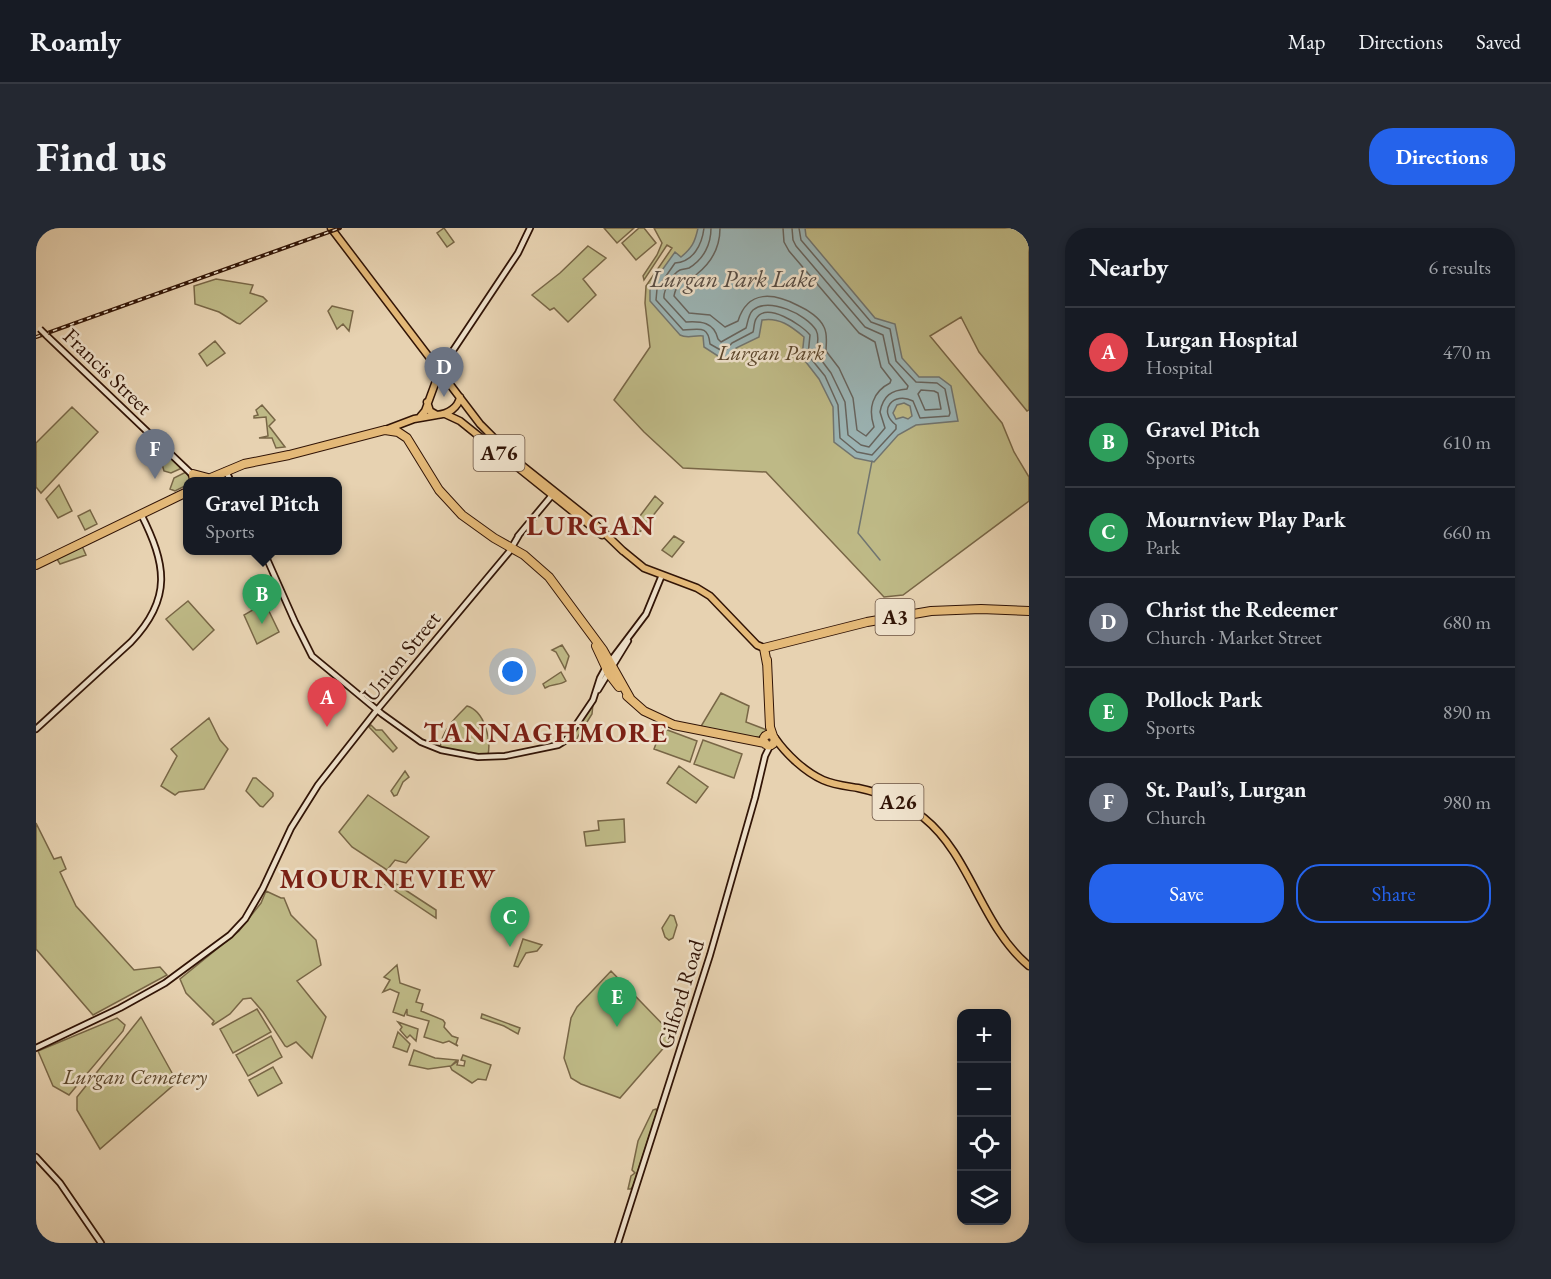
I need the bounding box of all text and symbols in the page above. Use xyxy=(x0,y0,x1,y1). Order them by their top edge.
text: Roamly xyxy=(30,23,121,59)
text: Map xyxy=(1288,28,1325,55)
text: Directions xyxy=(1358,28,1443,55)
text: Saved xyxy=(1476,28,1521,55)
button: Directions xyxy=(1369,128,1515,185)
text: Find us xyxy=(36,129,167,184)
text: Nearby xyxy=(1089,250,1169,284)
text: 6 results xyxy=(1428,254,1491,280)
water label: Lurgan Park Lake xyxy=(649,263,817,294)
street label: Francis Street xyxy=(57,322,158,421)
text: Lurgan Hospital xyxy=(1146,325,1298,354)
park label: Lurgan Park xyxy=(716,338,825,367)
text: A xyxy=(1101,339,1116,365)
text: 470 m xyxy=(1443,339,1491,365)
pin: D xyxy=(424,348,464,397)
text: Hospital xyxy=(1146,354,1213,380)
text: Gravel Pitch xyxy=(1146,415,1260,444)
text: B xyxy=(1102,429,1115,455)
text: 610 m xyxy=(1443,429,1491,455)
pin: F xyxy=(136,430,174,479)
road number: A76 xyxy=(474,435,524,471)
text: Sports xyxy=(1146,444,1195,470)
popup xyxy=(183,477,342,555)
text: Gravel Pitch xyxy=(206,489,319,518)
text: Mournview Play Park xyxy=(1146,505,1346,534)
district label: LURGAN xyxy=(526,507,656,543)
text: Sports xyxy=(206,518,255,544)
text: C xyxy=(1101,519,1116,545)
text: 660 m xyxy=(1443,519,1491,545)
text: Park xyxy=(1146,534,1180,560)
pin: B xyxy=(242,574,282,624)
text: Christ the Redeemer xyxy=(1146,595,1338,624)
road number: A3 xyxy=(876,599,914,635)
street label: Union Street xyxy=(356,605,447,708)
text: D xyxy=(1101,609,1116,635)
text: 680 m xyxy=(1443,609,1491,635)
text: Church · Market Street xyxy=(1146,624,1322,650)
your location xyxy=(498,657,527,686)
pin: A xyxy=(308,678,346,727)
text: Pollock Park xyxy=(1146,685,1262,714)
text: E xyxy=(1103,699,1114,725)
text: 890 m xyxy=(1443,699,1491,725)
district label: TANNAGHMORE xyxy=(424,714,668,750)
text: Sports xyxy=(1146,714,1195,740)
text: St. Paul’s, Lurgan xyxy=(1146,775,1307,804)
road number: A26 xyxy=(872,784,924,820)
text: F xyxy=(1103,789,1114,815)
text: 980 m xyxy=(1443,789,1491,815)
text: Church xyxy=(1146,804,1206,830)
district label: MOURNEVIEW xyxy=(279,860,497,896)
button: Save xyxy=(1089,864,1284,923)
button: Share xyxy=(1296,864,1491,923)
pin: C xyxy=(490,898,530,947)
street label: Gilford Road xyxy=(650,935,711,1052)
pin: E xyxy=(598,978,636,1027)
map controls xyxy=(957,1009,1011,1225)
button: + xyxy=(957,1009,1011,1063)
park label: Lurgan Cemetery xyxy=(62,1062,207,1091)
button: − xyxy=(957,1063,1011,1117)
button: locate xyxy=(957,1117,1011,1171)
button: layers xyxy=(957,1171,1011,1225)

